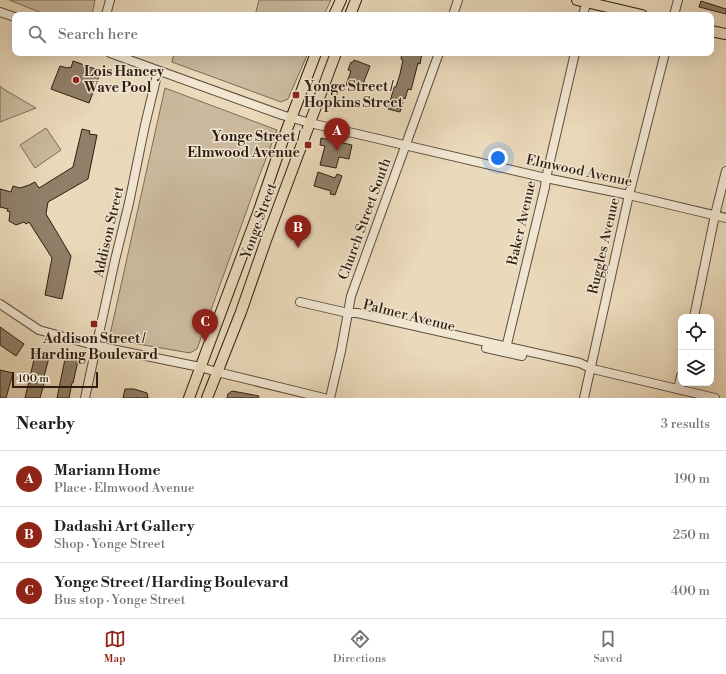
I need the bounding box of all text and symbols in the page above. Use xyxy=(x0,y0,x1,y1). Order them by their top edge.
search box xyxy=(12,12,714,56)
icon: search xyxy=(26,23,48,45)
text: Search here xyxy=(58,25,138,44)
place label: Lois Hancey Wave Pool xyxy=(83,63,165,97)
marker: Lois Hancey Wave Pool xyxy=(71,75,81,85)
place label: Yonge Street / Hopkins Street xyxy=(304,78,404,112)
marker: Yonge Street / Hopkins Street xyxy=(291,90,301,100)
pin: A xyxy=(324,118,350,151)
place label: Yonge Street / Elmwood Avenue xyxy=(187,128,301,162)
marker: Yonge Street / Elmwood Avenue xyxy=(303,140,313,150)
your location xyxy=(488,148,508,168)
street label: Elmwood Avenue xyxy=(524,151,634,191)
street label: Church Street South xyxy=(335,155,396,282)
street label: Baker Avenue xyxy=(503,179,540,268)
street label: Yonge Street xyxy=(237,181,281,262)
street label: Addison Street xyxy=(90,185,128,280)
street label: Ruggles Avenue xyxy=(584,196,624,296)
pin: B xyxy=(285,215,311,248)
street label: Palmer Avenue xyxy=(361,296,457,336)
pin: C xyxy=(192,309,218,342)
map controls xyxy=(678,314,714,386)
button: locate xyxy=(678,314,714,350)
marker: Addison Street / Harding Boulevard xyxy=(89,319,99,329)
place label: Addison Street / Harding Boulevard xyxy=(30,330,158,364)
button: layers xyxy=(678,350,714,386)
scale bar xyxy=(12,370,98,389)
text: 100 m xyxy=(18,372,49,386)
text: Nearby xyxy=(16,413,75,435)
text: 3 results xyxy=(661,416,710,432)
text: Mariann Home xyxy=(54,461,161,480)
text: A xyxy=(24,471,34,487)
text: 190 m xyxy=(674,471,710,487)
text: Place · Elmwood Avenue xyxy=(54,480,194,496)
text: Dadashi Art Gallery xyxy=(54,517,194,536)
text: B xyxy=(24,527,34,543)
text: 250 m xyxy=(673,527,710,543)
text: Shop · Yonge Street xyxy=(54,536,165,552)
text: Yonge Street / Harding Boulevard xyxy=(54,573,289,592)
text: C xyxy=(24,583,34,599)
text: 400 m xyxy=(671,583,710,599)
text: Bus stop · Yonge Street xyxy=(54,592,185,608)
tab: Map xyxy=(104,628,126,666)
tab: Directions xyxy=(333,628,386,666)
tab: Saved xyxy=(593,628,622,666)

